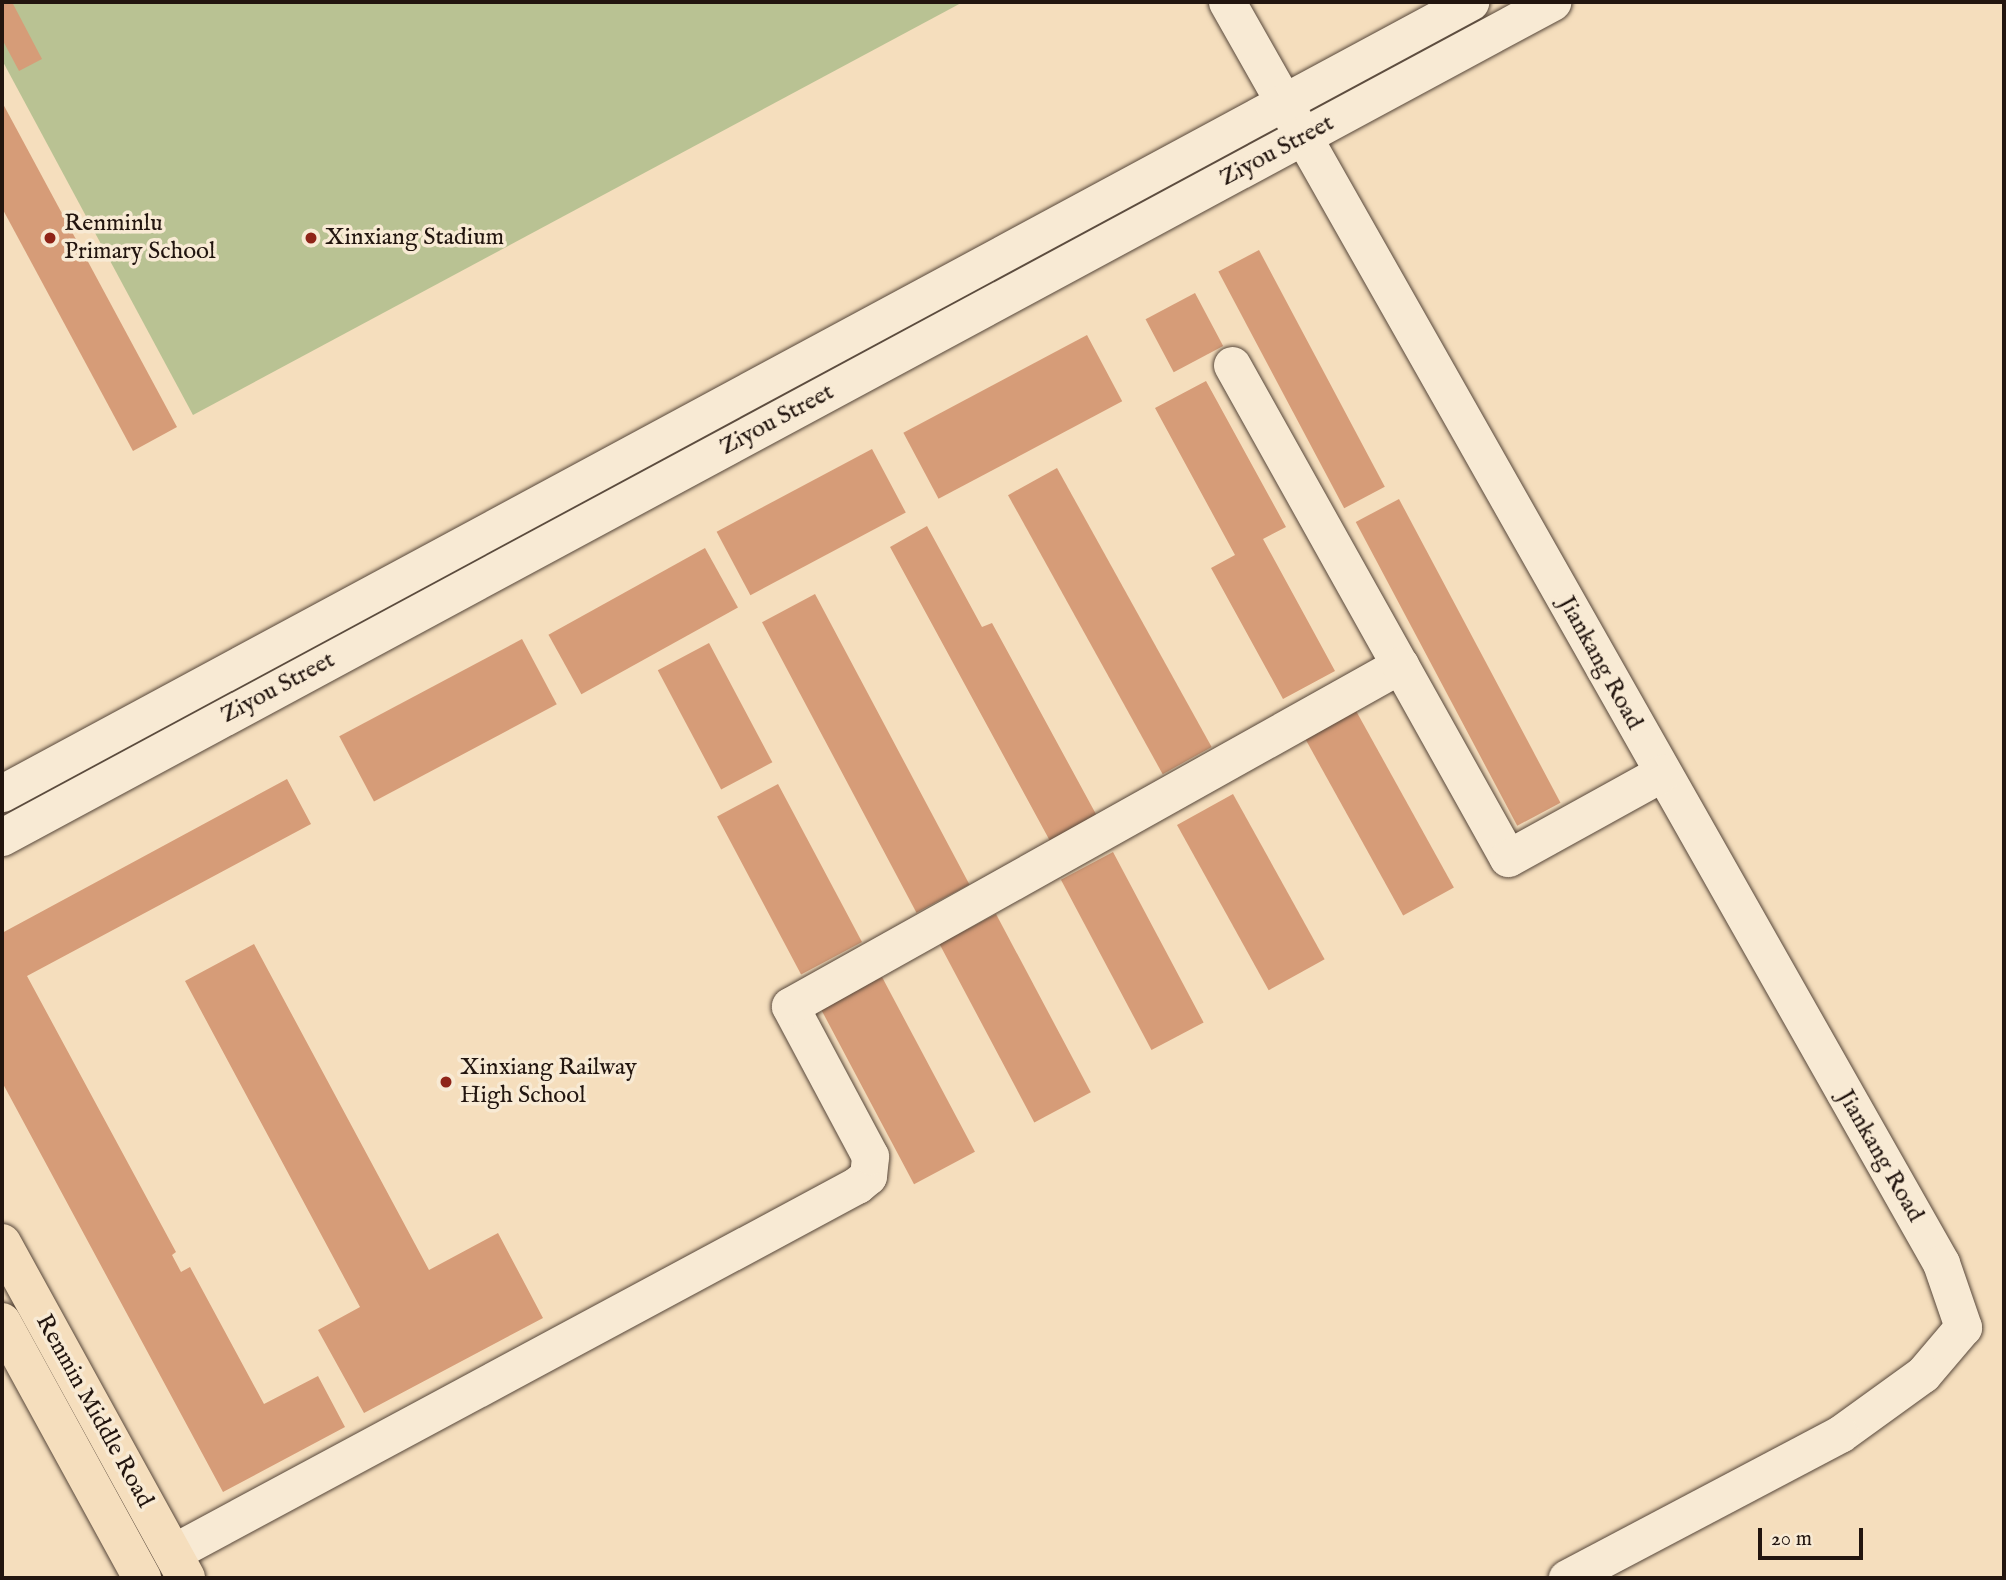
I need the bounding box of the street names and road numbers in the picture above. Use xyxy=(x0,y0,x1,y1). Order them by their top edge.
street label: Ziyou Street xyxy=(1215,109,1339,193)
street label: Ziyou Street xyxy=(715,378,839,462)
street label: Jiankang Road xyxy=(1552,591,1648,735)
street label: Ziyou Street xyxy=(216,646,340,730)
street label: Jiankang Road xyxy=(1831,1085,1929,1227)
street label: Renmin Middle Road xyxy=(29,1309,159,1513)

